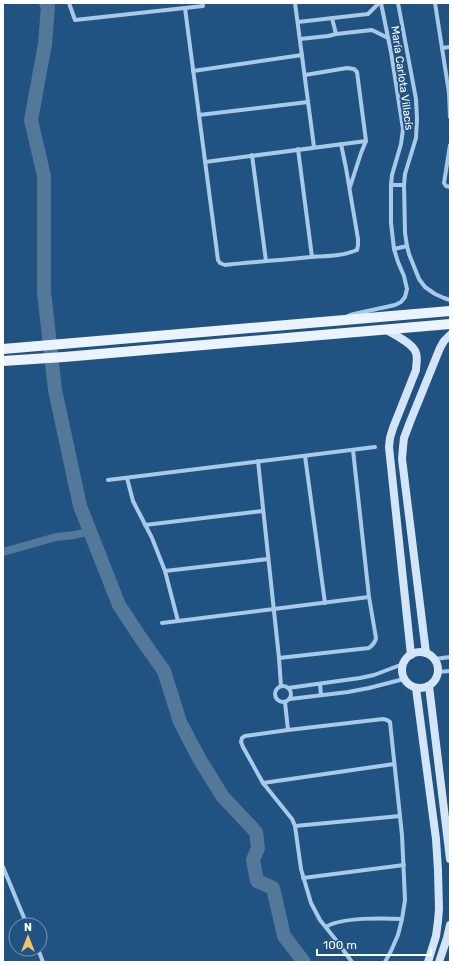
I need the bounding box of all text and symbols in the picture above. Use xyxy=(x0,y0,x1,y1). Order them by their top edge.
street label: María Carlota Villacís xyxy=(388,25,416,131)
north arrow xyxy=(8,917,48,957)
text: N xyxy=(24,921,32,934)
scale bar xyxy=(317,931,431,957)
text: 100 m xyxy=(323,938,357,952)

